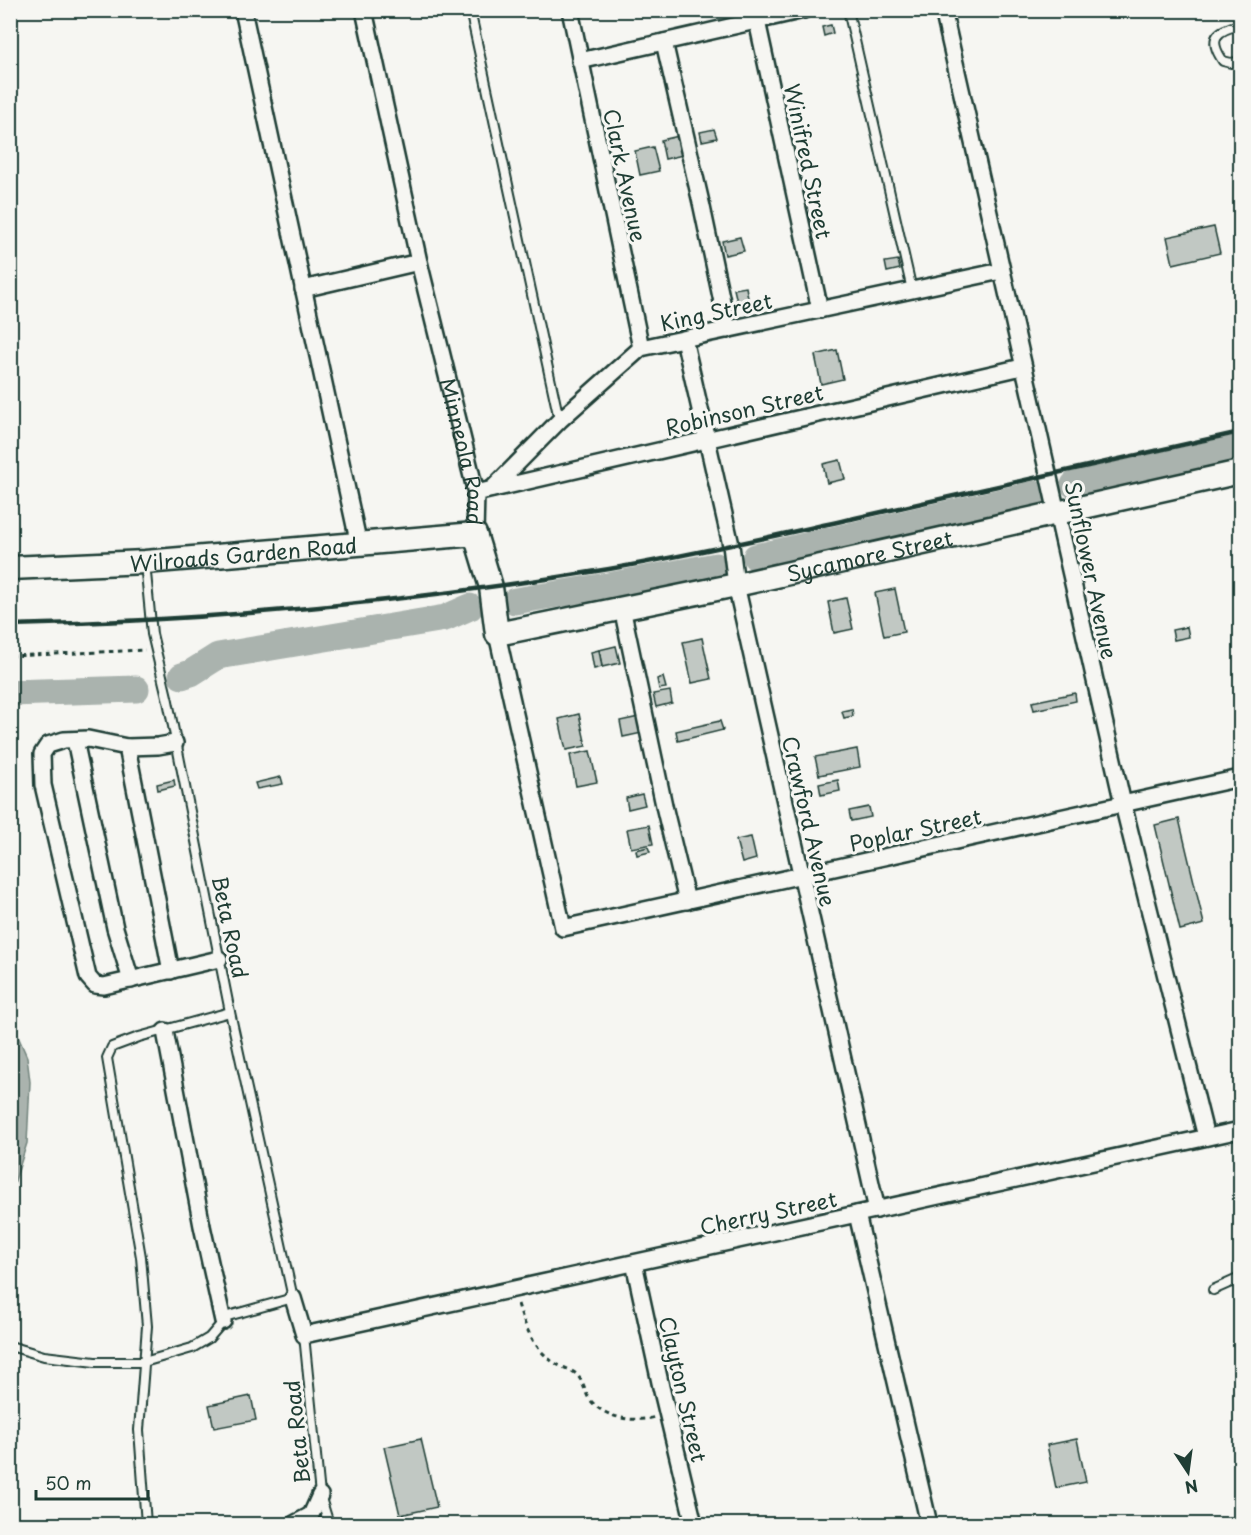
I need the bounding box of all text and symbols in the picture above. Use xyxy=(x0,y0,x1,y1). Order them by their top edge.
street label: Winifred Street xyxy=(777,81,841,241)
street label: Clark Avenue xyxy=(596,105,656,245)
street label: King Street xyxy=(657,284,775,338)
street label: Minneola Road xyxy=(432,375,492,526)
street label: Robinson Street xyxy=(662,375,826,443)
street label: Sunflower Avenue xyxy=(1058,478,1126,662)
street label: Sycamore Street xyxy=(784,521,956,589)
street label: Wilroads Garden Road xyxy=(129,528,358,579)
street label: Crawford Avenue xyxy=(775,733,845,909)
street label: Poplar Street xyxy=(846,799,984,859)
street label: Beta Road xyxy=(205,873,257,981)
street label: Cherry Street xyxy=(697,1182,839,1242)
street label: Clayton Street xyxy=(652,1313,716,1465)
street label: Beta Road xyxy=(275,1379,317,1485)
north arrow xyxy=(1158,1442,1218,1502)
scale bar xyxy=(36,1463,148,1501)
text: 50 m xyxy=(45,1469,92,1496)
text: N xyxy=(1183,1474,1200,1501)

